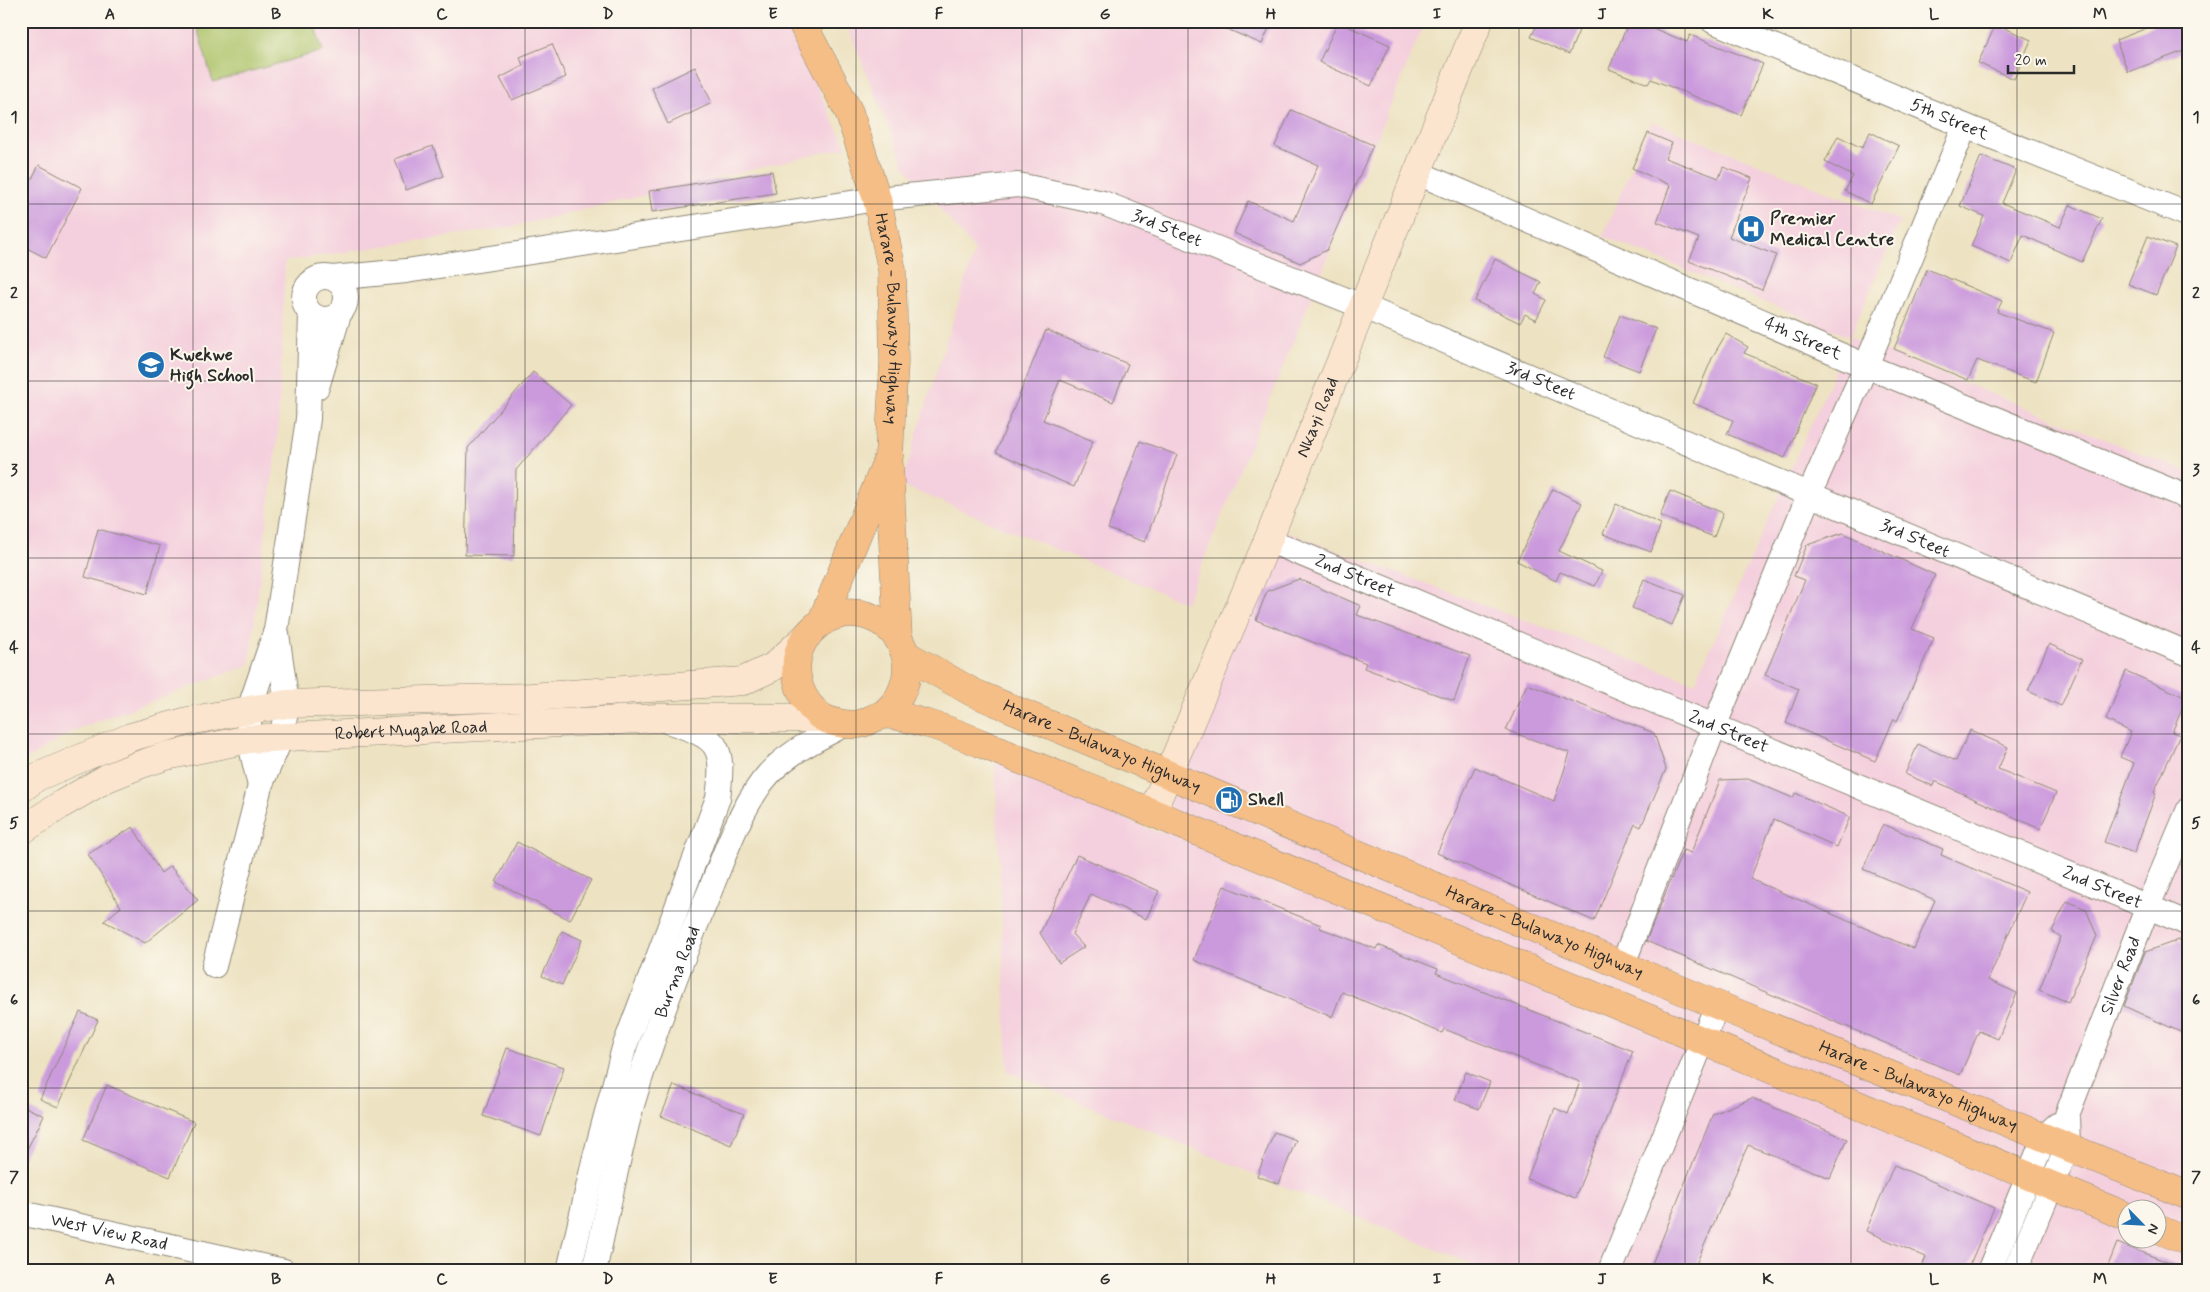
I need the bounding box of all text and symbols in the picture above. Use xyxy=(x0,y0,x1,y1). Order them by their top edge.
text: A xyxy=(105,4,115,25)
text: B xyxy=(271,4,281,25)
text: C xyxy=(436,4,448,25)
text: D xyxy=(602,4,614,25)
text: E xyxy=(768,4,778,25)
text: F xyxy=(935,4,944,25)
text: G xyxy=(1100,4,1111,25)
text: H xyxy=(1266,4,1277,25)
text: I xyxy=(1433,4,1442,25)
text: J xyxy=(1597,4,1607,25)
text: K xyxy=(1762,4,1774,25)
text: L xyxy=(1929,4,1940,25)
text: M xyxy=(2093,4,2107,25)
scale bar xyxy=(2008,42,2074,74)
text: 20 m xyxy=(2015,51,2047,71)
street label: 5th Street xyxy=(1907,93,1992,146)
text: 1 xyxy=(10,107,18,128)
text: 1 xyxy=(2192,107,2200,128)
street label: 3rd Steet xyxy=(1128,204,1206,253)
place label: Premier Medical Centre xyxy=(1770,207,1894,252)
street label: Harare - Bulawayo Highway xyxy=(868,211,906,425)
hospital icon: Premier Medical Centre xyxy=(1736,214,1766,244)
text: 2 xyxy=(10,283,18,304)
text: 2 xyxy=(2192,283,2200,304)
street label: 4th Street xyxy=(1760,312,1846,366)
place label: Kwekwe High School xyxy=(170,343,254,390)
school or university icon: Kwekwe High School xyxy=(136,350,166,380)
street label: 3rd Steet xyxy=(1502,356,1579,407)
street label: Nkayi Road xyxy=(1291,374,1345,461)
text: 3 xyxy=(10,460,18,481)
text: 3 xyxy=(2192,460,2200,481)
street label: 3rd Steet xyxy=(1876,513,1954,564)
street label: 2nd Street xyxy=(1311,549,1398,603)
text: 4 xyxy=(9,637,19,658)
text: 4 xyxy=(2191,637,2201,658)
street label: Harare - Bulawayo Highway xyxy=(999,694,1205,799)
street label: 2nd Street xyxy=(1685,705,1772,759)
street label: Robert Mugabe Road xyxy=(334,715,488,747)
fuel station icon: Shell xyxy=(1214,785,1244,815)
place label: Shell xyxy=(1248,788,1284,812)
text: 5 xyxy=(9,813,19,834)
text: 5 xyxy=(2191,813,2201,834)
street label: 2nd Street xyxy=(2059,861,2146,915)
street label: Harare - Bulawayo Highway xyxy=(1442,880,1647,985)
street label: Burma Road xyxy=(650,922,706,1021)
street label: Silver Road xyxy=(2095,933,2147,1019)
text: 6 xyxy=(10,990,18,1011)
text: 6 xyxy=(2192,990,2200,1011)
street label: Harare - Bulawayo Highway xyxy=(1815,1035,2021,1137)
text: 7 xyxy=(9,1167,19,1188)
text: 7 xyxy=(2191,1167,2201,1188)
north arrow xyxy=(2118,1200,2168,1250)
street label: West View Road xyxy=(48,1208,170,1257)
text: N xyxy=(2143,1221,2163,1237)
text: A xyxy=(105,1269,115,1290)
text: B xyxy=(271,1269,281,1290)
text: C xyxy=(436,1269,448,1290)
text: D xyxy=(602,1269,614,1290)
text: E xyxy=(768,1269,778,1290)
text: F xyxy=(935,1269,944,1290)
text: G xyxy=(1100,1269,1111,1290)
text: H xyxy=(1266,1269,1277,1290)
text: I xyxy=(1433,1269,1442,1290)
text: J xyxy=(1597,1269,1607,1290)
text: K xyxy=(1762,1269,1774,1290)
text: L xyxy=(1929,1269,1940,1290)
text: M xyxy=(2093,1269,2107,1290)

